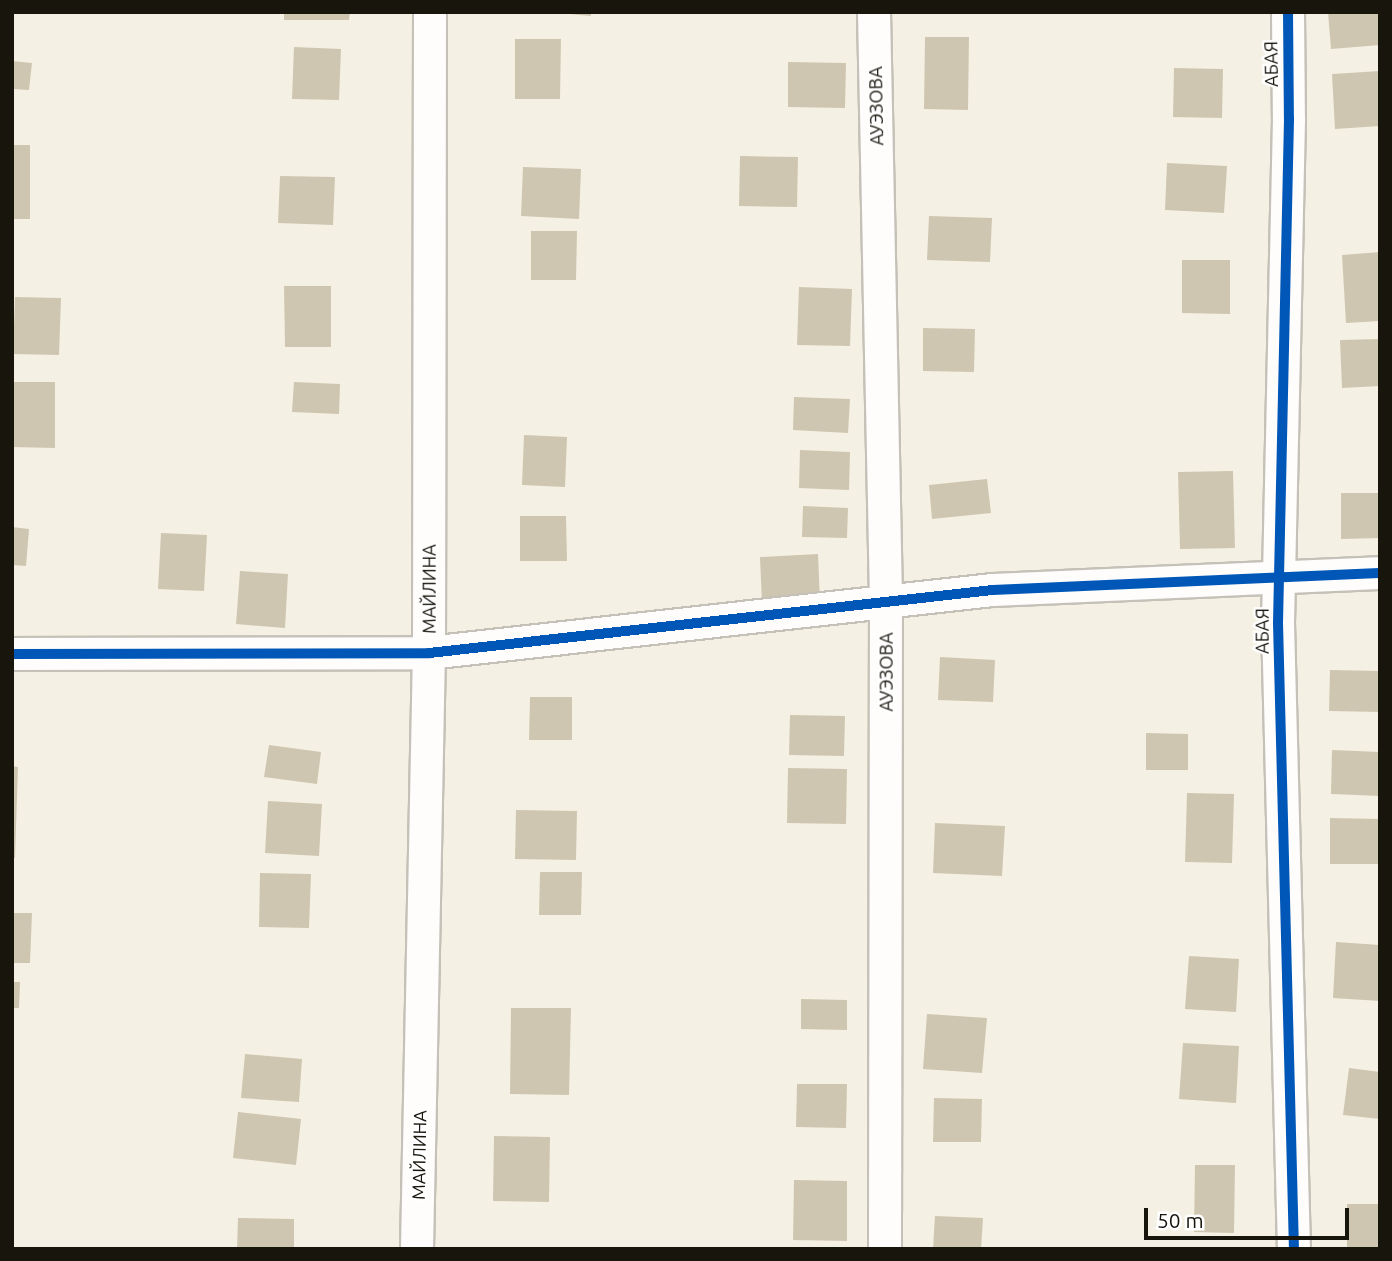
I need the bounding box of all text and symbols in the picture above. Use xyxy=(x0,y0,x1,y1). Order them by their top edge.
street label: АБАЯ xyxy=(1260,41,1282,87)
street label: АУЭЗОВА xyxy=(865,66,887,146)
street label: МАЙЛИНА xyxy=(418,544,440,634)
street label: АБАЯ xyxy=(1251,608,1273,654)
street label: АУЭЗОВА xyxy=(875,632,897,712)
street label: МАЙЛИНА xyxy=(407,1110,431,1200)
scale bar xyxy=(1147,1194,1352,1238)
text: 50 m xyxy=(1157,1208,1204,1232)

